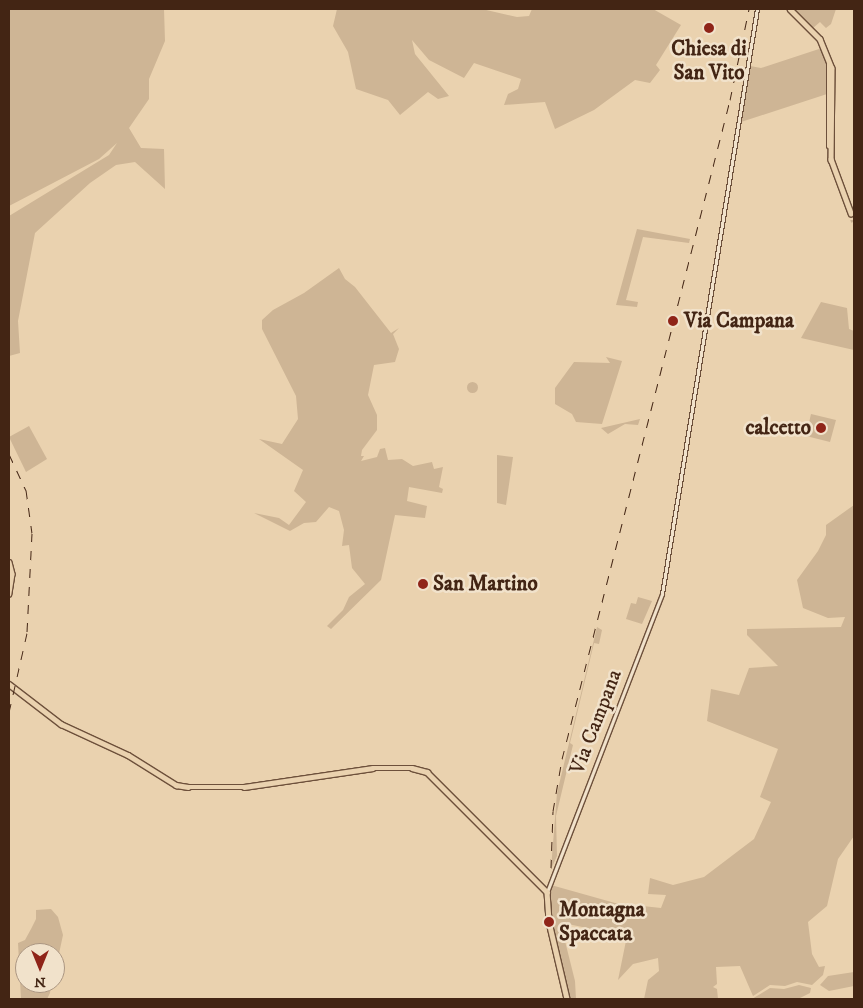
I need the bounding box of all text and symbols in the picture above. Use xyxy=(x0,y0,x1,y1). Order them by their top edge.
marker: Chiesa di San Vito xyxy=(703,22,715,34)
place label: Chiesa di San Vito xyxy=(671,36,747,86)
place label: Via Campana xyxy=(684,308,794,334)
marker: Via Campana xyxy=(666,314,680,328)
place label: calcetto xyxy=(745,415,811,441)
marker: calcetto xyxy=(815,422,827,434)
place label: San Martino xyxy=(433,571,538,597)
marker: San Martino xyxy=(417,578,429,590)
street label: Via Campana xyxy=(565,666,627,778)
place label: Montagna Spaccata xyxy=(559,897,645,947)
marker: Montagna Spaccata xyxy=(543,916,555,928)
north arrow xyxy=(15,943,65,993)
text: N xyxy=(34,973,46,991)

